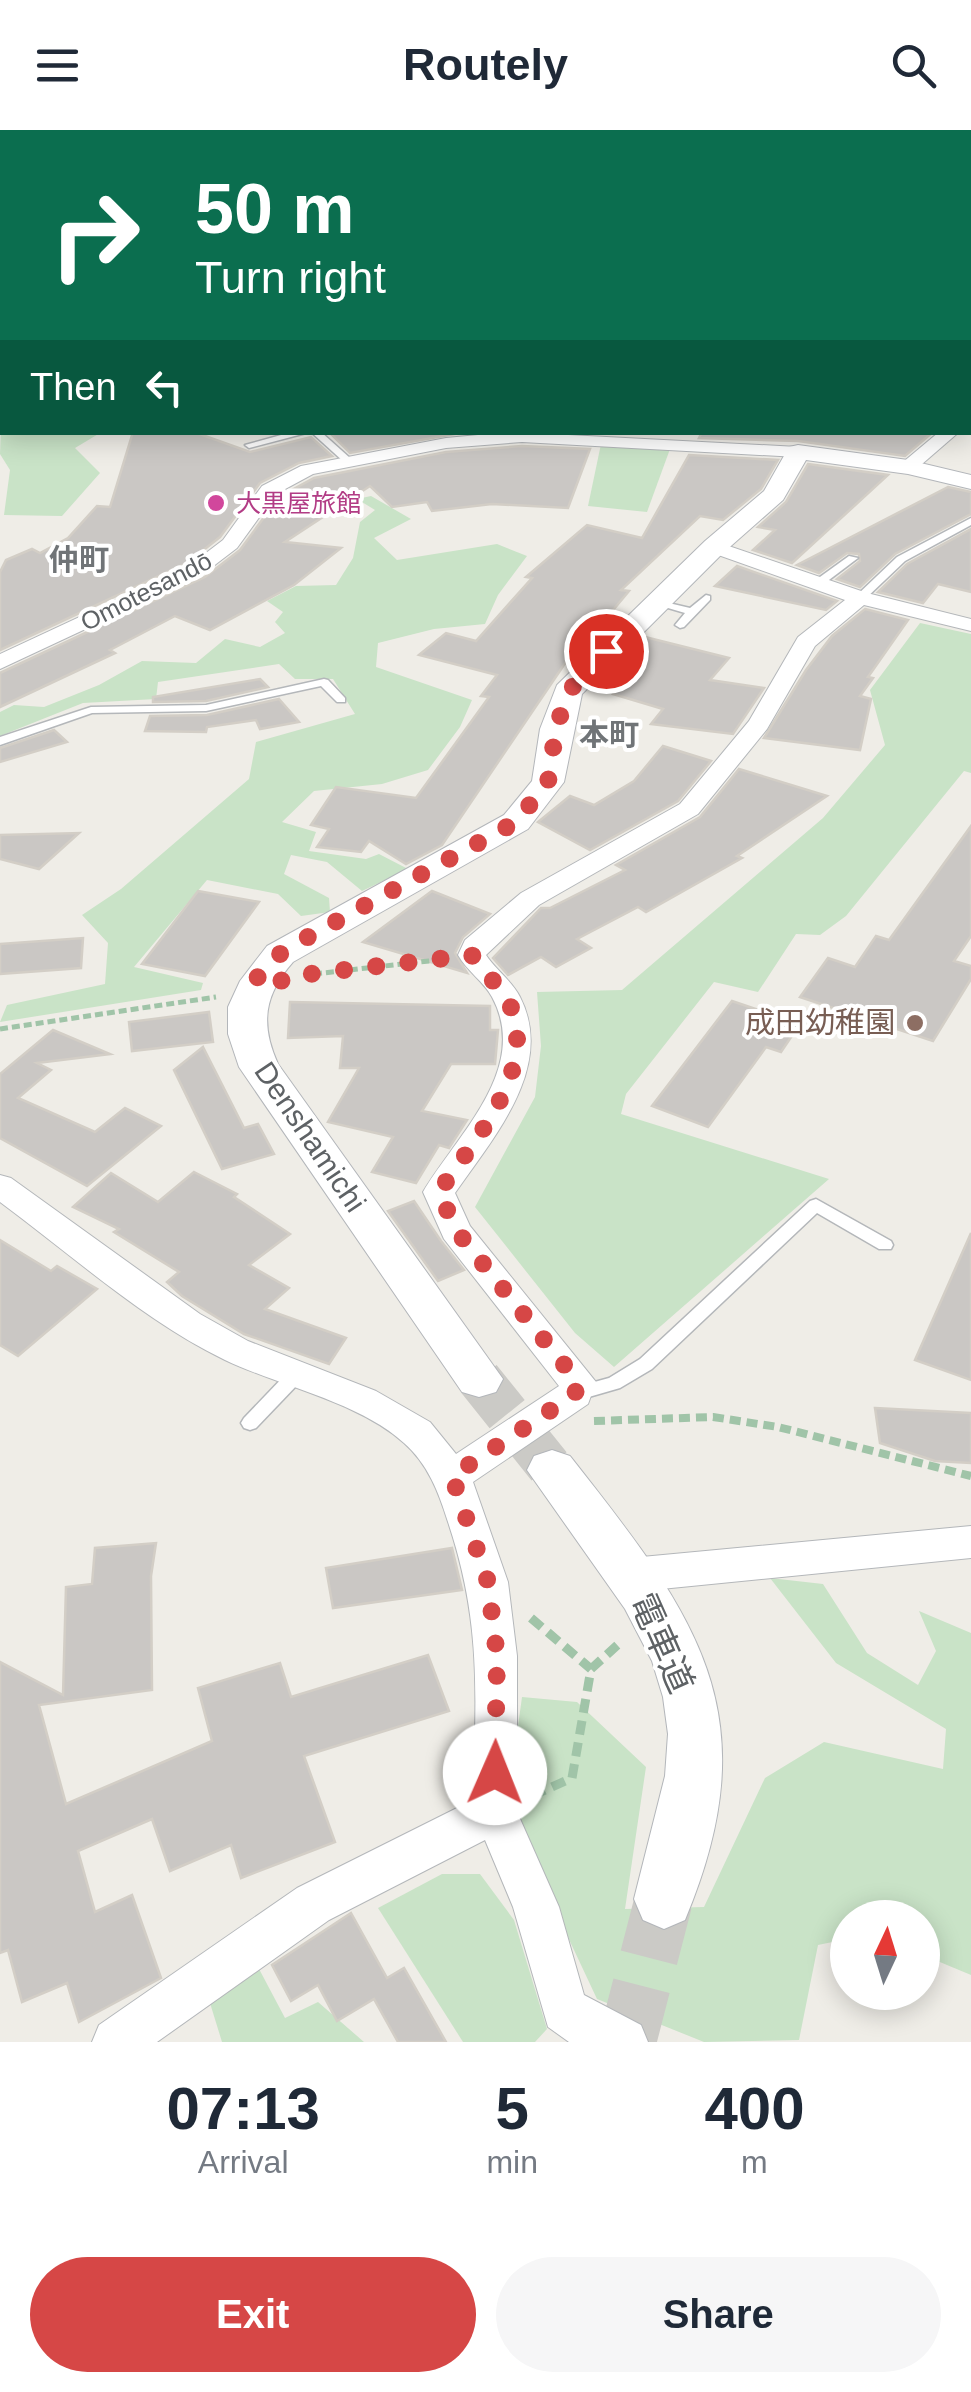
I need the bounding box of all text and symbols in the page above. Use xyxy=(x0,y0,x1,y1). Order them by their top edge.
icon: menu xyxy=(30,38,85,93)
icon: search xyxy=(886,38,941,93)
text: Routely xyxy=(403,39,568,90)
icon: right xyxy=(30,170,160,300)
text: 50 m xyxy=(195,170,355,248)
text: Turn right xyxy=(195,252,386,303)
icon: left xyxy=(137,360,192,415)
text: Then xyxy=(30,366,117,408)
place label: 大黒屋旅館 xyxy=(236,489,361,517)
marker: 大黒屋旅館 xyxy=(205,492,227,514)
district label: 仲町 xyxy=(49,543,109,576)
street label: Omotesandō xyxy=(76,546,216,636)
pin xyxy=(564,609,649,694)
icon: arrive xyxy=(579,624,634,679)
district label: 本町 xyxy=(579,718,639,751)
place label: 成田幼稚園 xyxy=(745,1006,895,1039)
marker: 成田幼稚園 xyxy=(904,1012,926,1034)
street label: Denshamichi xyxy=(248,1056,373,1218)
street label: 電車道 xyxy=(623,1587,702,1699)
position arrow xyxy=(443,1721,547,1825)
north arrow xyxy=(830,1900,940,2010)
map controls xyxy=(830,1900,940,2010)
text: 07:13 xyxy=(166,2075,320,2142)
text: 5 xyxy=(495,2075,529,2142)
text: 400 xyxy=(704,2075,805,2142)
text: Arrival xyxy=(198,2144,289,2180)
text: min xyxy=(486,2144,538,2180)
text: m xyxy=(741,2144,768,2180)
button: Exit xyxy=(30,2257,476,2372)
button: Share xyxy=(496,2257,941,2372)

